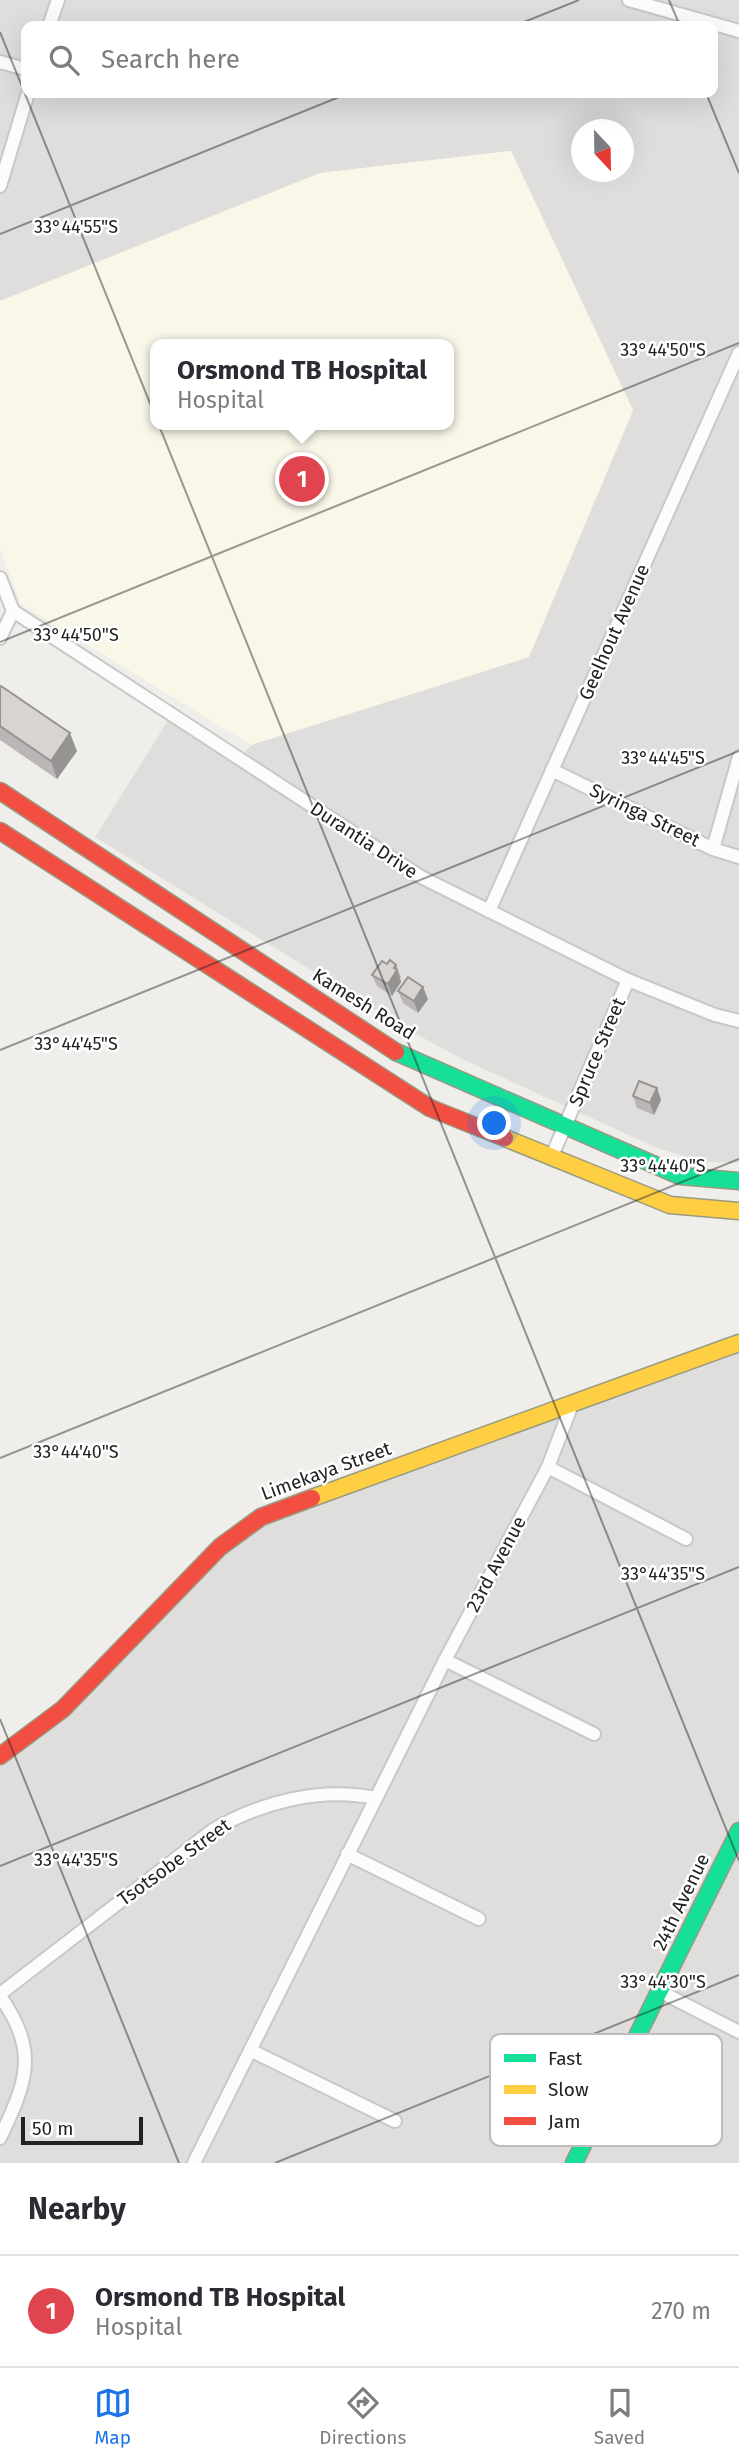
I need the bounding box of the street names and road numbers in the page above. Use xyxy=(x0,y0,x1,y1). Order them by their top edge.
street label: Geelhout Avenue xyxy=(574,560,654,704)
street label: Syringa Street xyxy=(586,778,704,852)
street label: Durantia Drive xyxy=(306,797,422,883)
street label: Kamesh Road xyxy=(308,963,420,1045)
street label: Spruce Street xyxy=(564,994,630,1110)
street label: Limekaya Street xyxy=(258,1437,394,1505)
street label: 23rd Avenue xyxy=(461,1512,531,1616)
street label: Tsotsobe Street xyxy=(113,1813,235,1911)
street label: 24th Avenue xyxy=(648,1850,714,1954)

